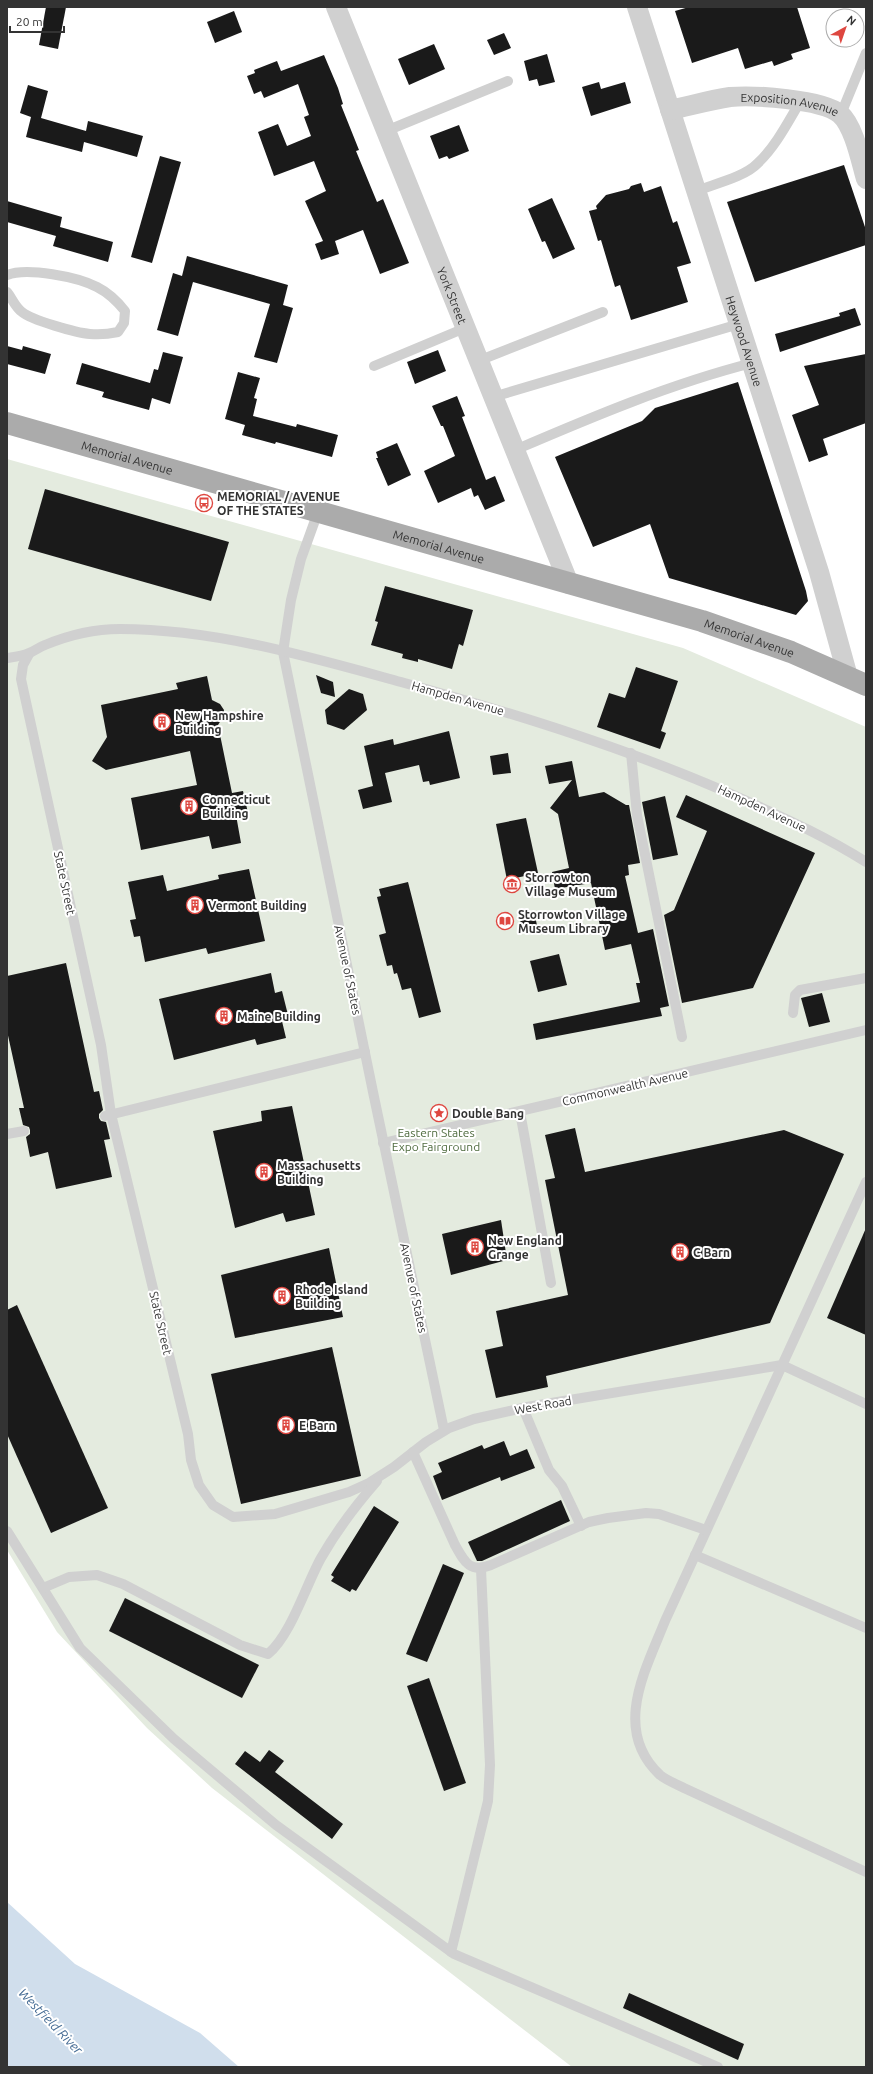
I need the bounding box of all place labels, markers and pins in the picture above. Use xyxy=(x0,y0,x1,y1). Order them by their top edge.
place label: MEMORIAL / AVENUE OF THE STATES xyxy=(217,490,340,517)
bus stop icon: MEMORIAL / AVENUE OF THE STATES xyxy=(194,493,214,513)
place label: New Hampshire Building xyxy=(175,709,264,736)
building icon: New Hampshire Building xyxy=(152,712,172,732)
place label: Connecticut Building xyxy=(202,793,270,820)
building icon: Connecticut Building xyxy=(179,796,199,816)
place label: Storrowton Village Museum xyxy=(525,871,616,898)
museum icon: Storrowton Village Museum xyxy=(502,874,522,894)
building icon: Vermont Building xyxy=(185,895,205,915)
place label: Vermont Building xyxy=(208,899,307,912)
place label: Storrowton Village Museum Library xyxy=(518,908,625,935)
library icon: Storrowton Village Museum Library xyxy=(495,911,515,931)
building icon: Maine Building xyxy=(214,1006,234,1026)
place label: Maine Building xyxy=(237,1010,321,1023)
place icon: Double Bang xyxy=(429,1103,449,1123)
place label: Double Bang xyxy=(452,1107,524,1120)
place label: Massachusetts Building xyxy=(277,1159,361,1186)
building icon: Massachusetts Building xyxy=(254,1162,274,1182)
place label: New England Grange xyxy=(488,1234,562,1261)
building icon: New England Grange xyxy=(465,1237,485,1257)
building icon: C Barn xyxy=(670,1242,690,1262)
place label: C Barn xyxy=(693,1246,730,1259)
place label: Rhode Island Building xyxy=(295,1283,368,1310)
building icon: Rhode Island Building xyxy=(272,1286,292,1306)
building icon: E Barn xyxy=(276,1415,296,1435)
place label: E Barn xyxy=(299,1419,335,1432)

